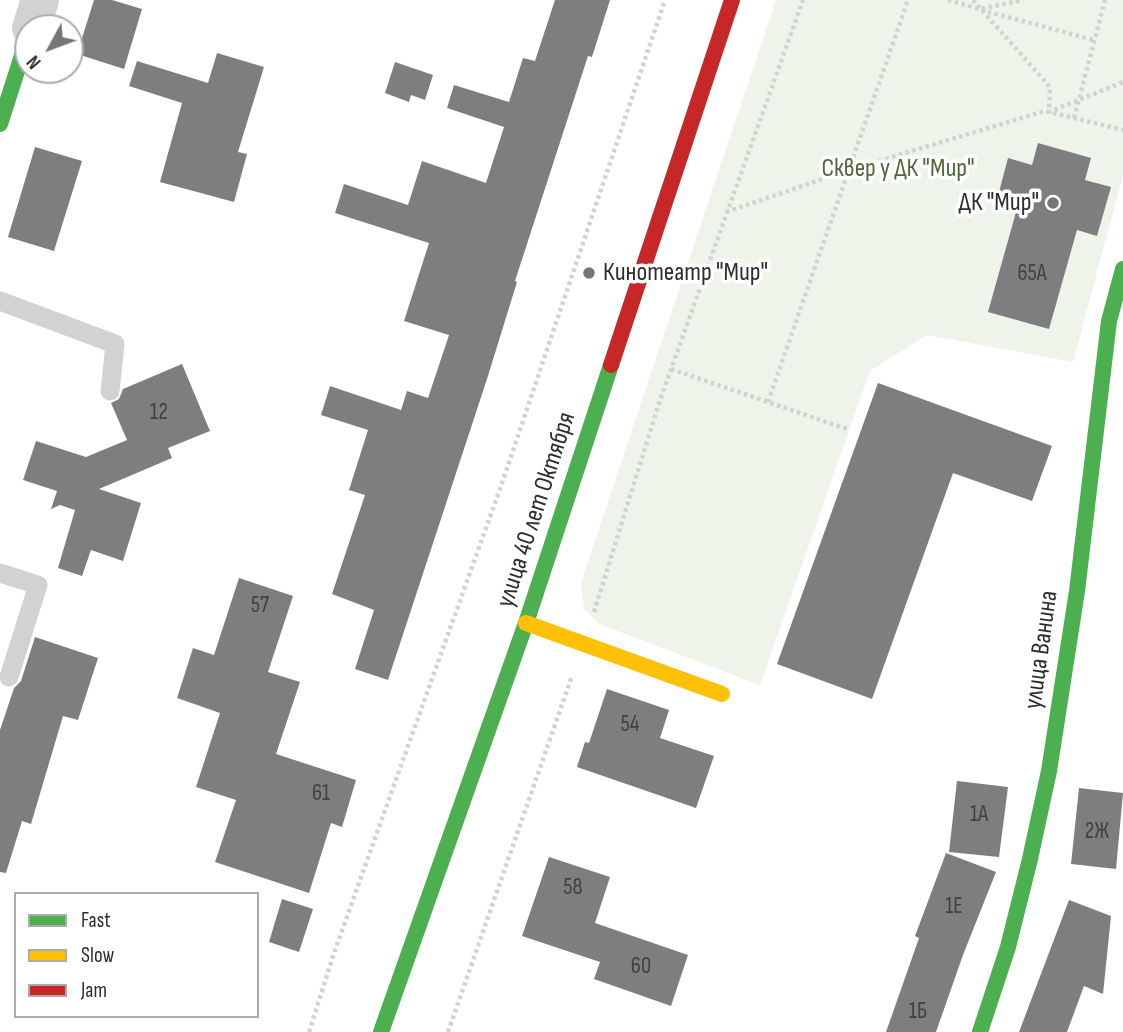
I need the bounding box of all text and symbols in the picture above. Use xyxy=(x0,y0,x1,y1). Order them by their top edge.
north arrow xyxy=(14,14,84,84)
text: N xyxy=(22,50,46,73)
park label: Сквер у ДК "Мир" xyxy=(821,153,975,185)
place label: ДК "Мир" xyxy=(959,187,1039,219)
marker: ДК "Мир" xyxy=(1045,195,1061,211)
place label: Кинотеатр "Мир" xyxy=(603,257,768,289)
house number: 65А xyxy=(1017,260,1047,288)
marker: Кинотеатр "Мир" xyxy=(581,265,597,281)
house number: 12 xyxy=(150,399,168,427)
street label: улица 40 лет Октября xyxy=(491,409,583,611)
street label: улица Ванина xyxy=(1018,589,1066,711)
house number: 57 xyxy=(251,592,269,620)
house number: 54 xyxy=(621,711,639,739)
house number: 61 xyxy=(312,780,330,808)
house number: 1А xyxy=(970,801,988,829)
house number: 2Ж xyxy=(1085,818,1109,846)
house number: 58 xyxy=(563,874,583,902)
legend xyxy=(14,892,259,1018)
house number: 1Е xyxy=(945,893,963,921)
text: Fast xyxy=(81,908,111,933)
text: Slow xyxy=(81,943,114,968)
house number: 60 xyxy=(631,953,651,981)
text: Jam xyxy=(81,978,107,1003)
house number: 1Б xyxy=(909,998,927,1026)

